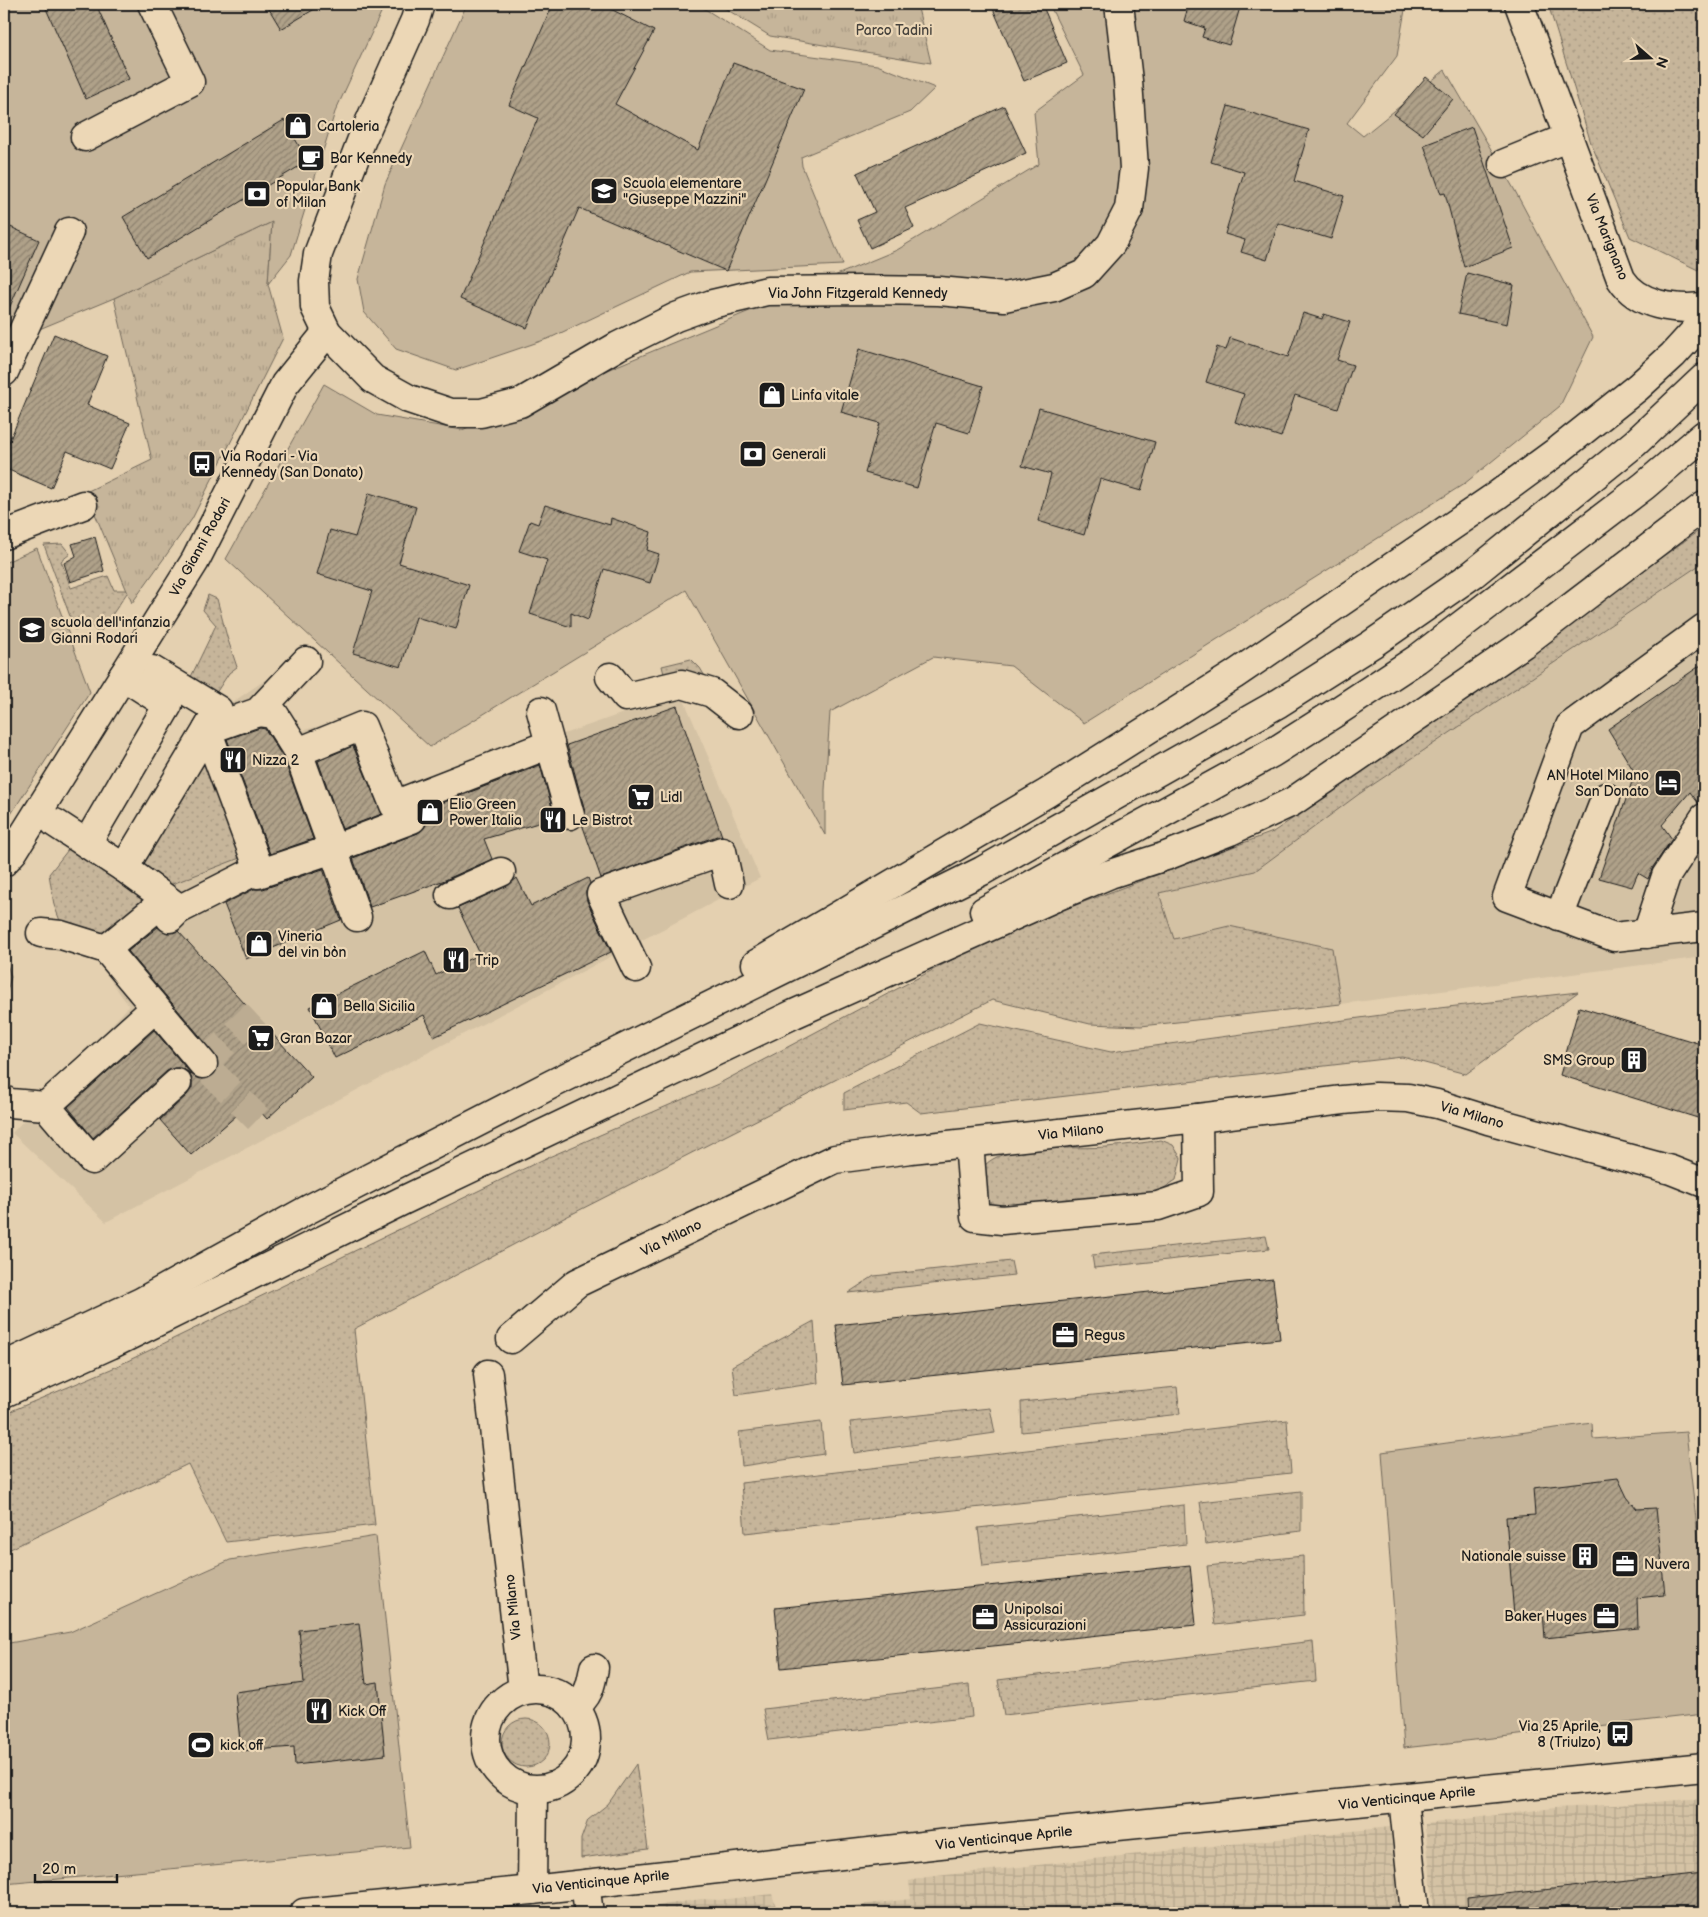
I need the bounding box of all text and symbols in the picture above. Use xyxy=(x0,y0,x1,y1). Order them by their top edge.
park label: Parco Tadini xyxy=(855,22,933,39)
north arrow xyxy=(1626,32,1676,82)
text: N xyxy=(1652,54,1672,70)
shop icon: Cartoleria xyxy=(283,111,313,141)
place label: Cartoleria xyxy=(317,118,380,135)
cafe icon: Bar Kennedy xyxy=(296,143,326,173)
place label: Bar Kennedy xyxy=(330,150,413,167)
place label: Scuola elementare "Giuseppe Mazzini" xyxy=(623,175,746,208)
school or university icon: Scuola elementare "Giuseppe Mazzini" xyxy=(589,176,619,206)
place label: Popular Bank of Milan xyxy=(276,178,360,211)
bank icon: Popular Bank of Milan xyxy=(242,179,272,209)
street label: Via Marignano xyxy=(1582,191,1632,283)
street label: Via John Fitzgerald Kennedy xyxy=(768,285,948,302)
shop icon: Linfa vitale xyxy=(757,380,787,410)
place label: Linfa vitale xyxy=(791,387,859,404)
bank icon: Generali xyxy=(738,439,768,469)
place label: Generali xyxy=(772,446,826,463)
place label: Via Rodari - Via Kennedy (San Donato) xyxy=(221,448,363,481)
bus stop icon: Via Rodari - Via Kennedy (San Donato) xyxy=(187,449,217,479)
street label: Via Gianni Rodari xyxy=(166,495,234,599)
place label: scuola dell'infanzia Gianni Rodari xyxy=(51,614,170,647)
school or university icon: scuola dell'infanzia Gianni Rodari xyxy=(17,615,47,645)
restaurant icon: Nizza 2 xyxy=(218,745,248,775)
place label: Nizza 2 xyxy=(252,752,300,769)
place label: AN Hotel Milano San Donato xyxy=(1547,767,1649,800)
hotel icon: AN Hotel Milano San Donato xyxy=(1653,768,1683,798)
supermarket icon: Lidl xyxy=(626,782,656,812)
place label: Lidl xyxy=(660,789,682,806)
place label: Elio Green Power Italia xyxy=(449,796,522,829)
shop icon: Elio Green Power Italia xyxy=(415,797,445,827)
restaurant icon: Le Bistrot xyxy=(538,805,568,835)
place label: Le Bistrot xyxy=(572,812,633,829)
place label: Vineria del vin bòn xyxy=(278,928,347,961)
shop icon: Vineria del vin bòn xyxy=(244,929,274,959)
restaurant icon: Trip xyxy=(441,945,471,975)
place label: Trip xyxy=(475,952,499,969)
shop icon: Bella Sicilia xyxy=(309,991,339,1021)
place label: Bella Sicilia xyxy=(343,998,415,1015)
supermarket icon: Gran Bazar xyxy=(246,1023,276,1053)
place label: Gran Bazar xyxy=(280,1030,353,1047)
building icon: SMS Group xyxy=(1619,1045,1649,1075)
place label: SMS Group xyxy=(1543,1052,1615,1069)
street label: Via Milano xyxy=(1438,1098,1506,1132)
street label: Via Milano xyxy=(1037,1120,1105,1144)
street label: Via Milano xyxy=(638,1216,704,1260)
office icon: Regus xyxy=(1050,1320,1080,1350)
place label: Regus xyxy=(1084,1327,1125,1344)
building icon: Nationale suisse xyxy=(1570,1541,1600,1571)
place label: Nationale suisse xyxy=(1461,1548,1566,1565)
office icon: Nuvera xyxy=(1610,1549,1640,1579)
place label: Nuvera xyxy=(1644,1556,1690,1573)
street label: Via Milano xyxy=(501,1573,525,1641)
place label: Unipolsai Assicurazioni xyxy=(1004,1601,1086,1634)
office icon: Baker Huges xyxy=(1591,1601,1621,1631)
office icon: Unipolsai Assicurazioni xyxy=(970,1602,1000,1632)
place label: Baker Huges xyxy=(1504,1608,1587,1625)
restaurant icon: Kick Off xyxy=(304,1696,334,1726)
place label: Kick Off xyxy=(338,1703,387,1720)
place label: Via 25 Aprile, 8 (Triulzo) xyxy=(1519,1718,1601,1751)
bus stop icon: Via 25 Aprile, 8 (Triulzo) xyxy=(1605,1719,1635,1749)
sports icon: kick off xyxy=(186,1730,216,1760)
place label: kick off xyxy=(220,1737,264,1754)
street label: Via Venticinque Aprile xyxy=(1338,1782,1476,1814)
street label: Via Venticinque Aprile xyxy=(935,1822,1073,1854)
scale bar xyxy=(35,1852,118,1884)
text: 20 m xyxy=(42,1860,76,1879)
street label: Via Venticinque Aprile xyxy=(532,1866,670,1898)

